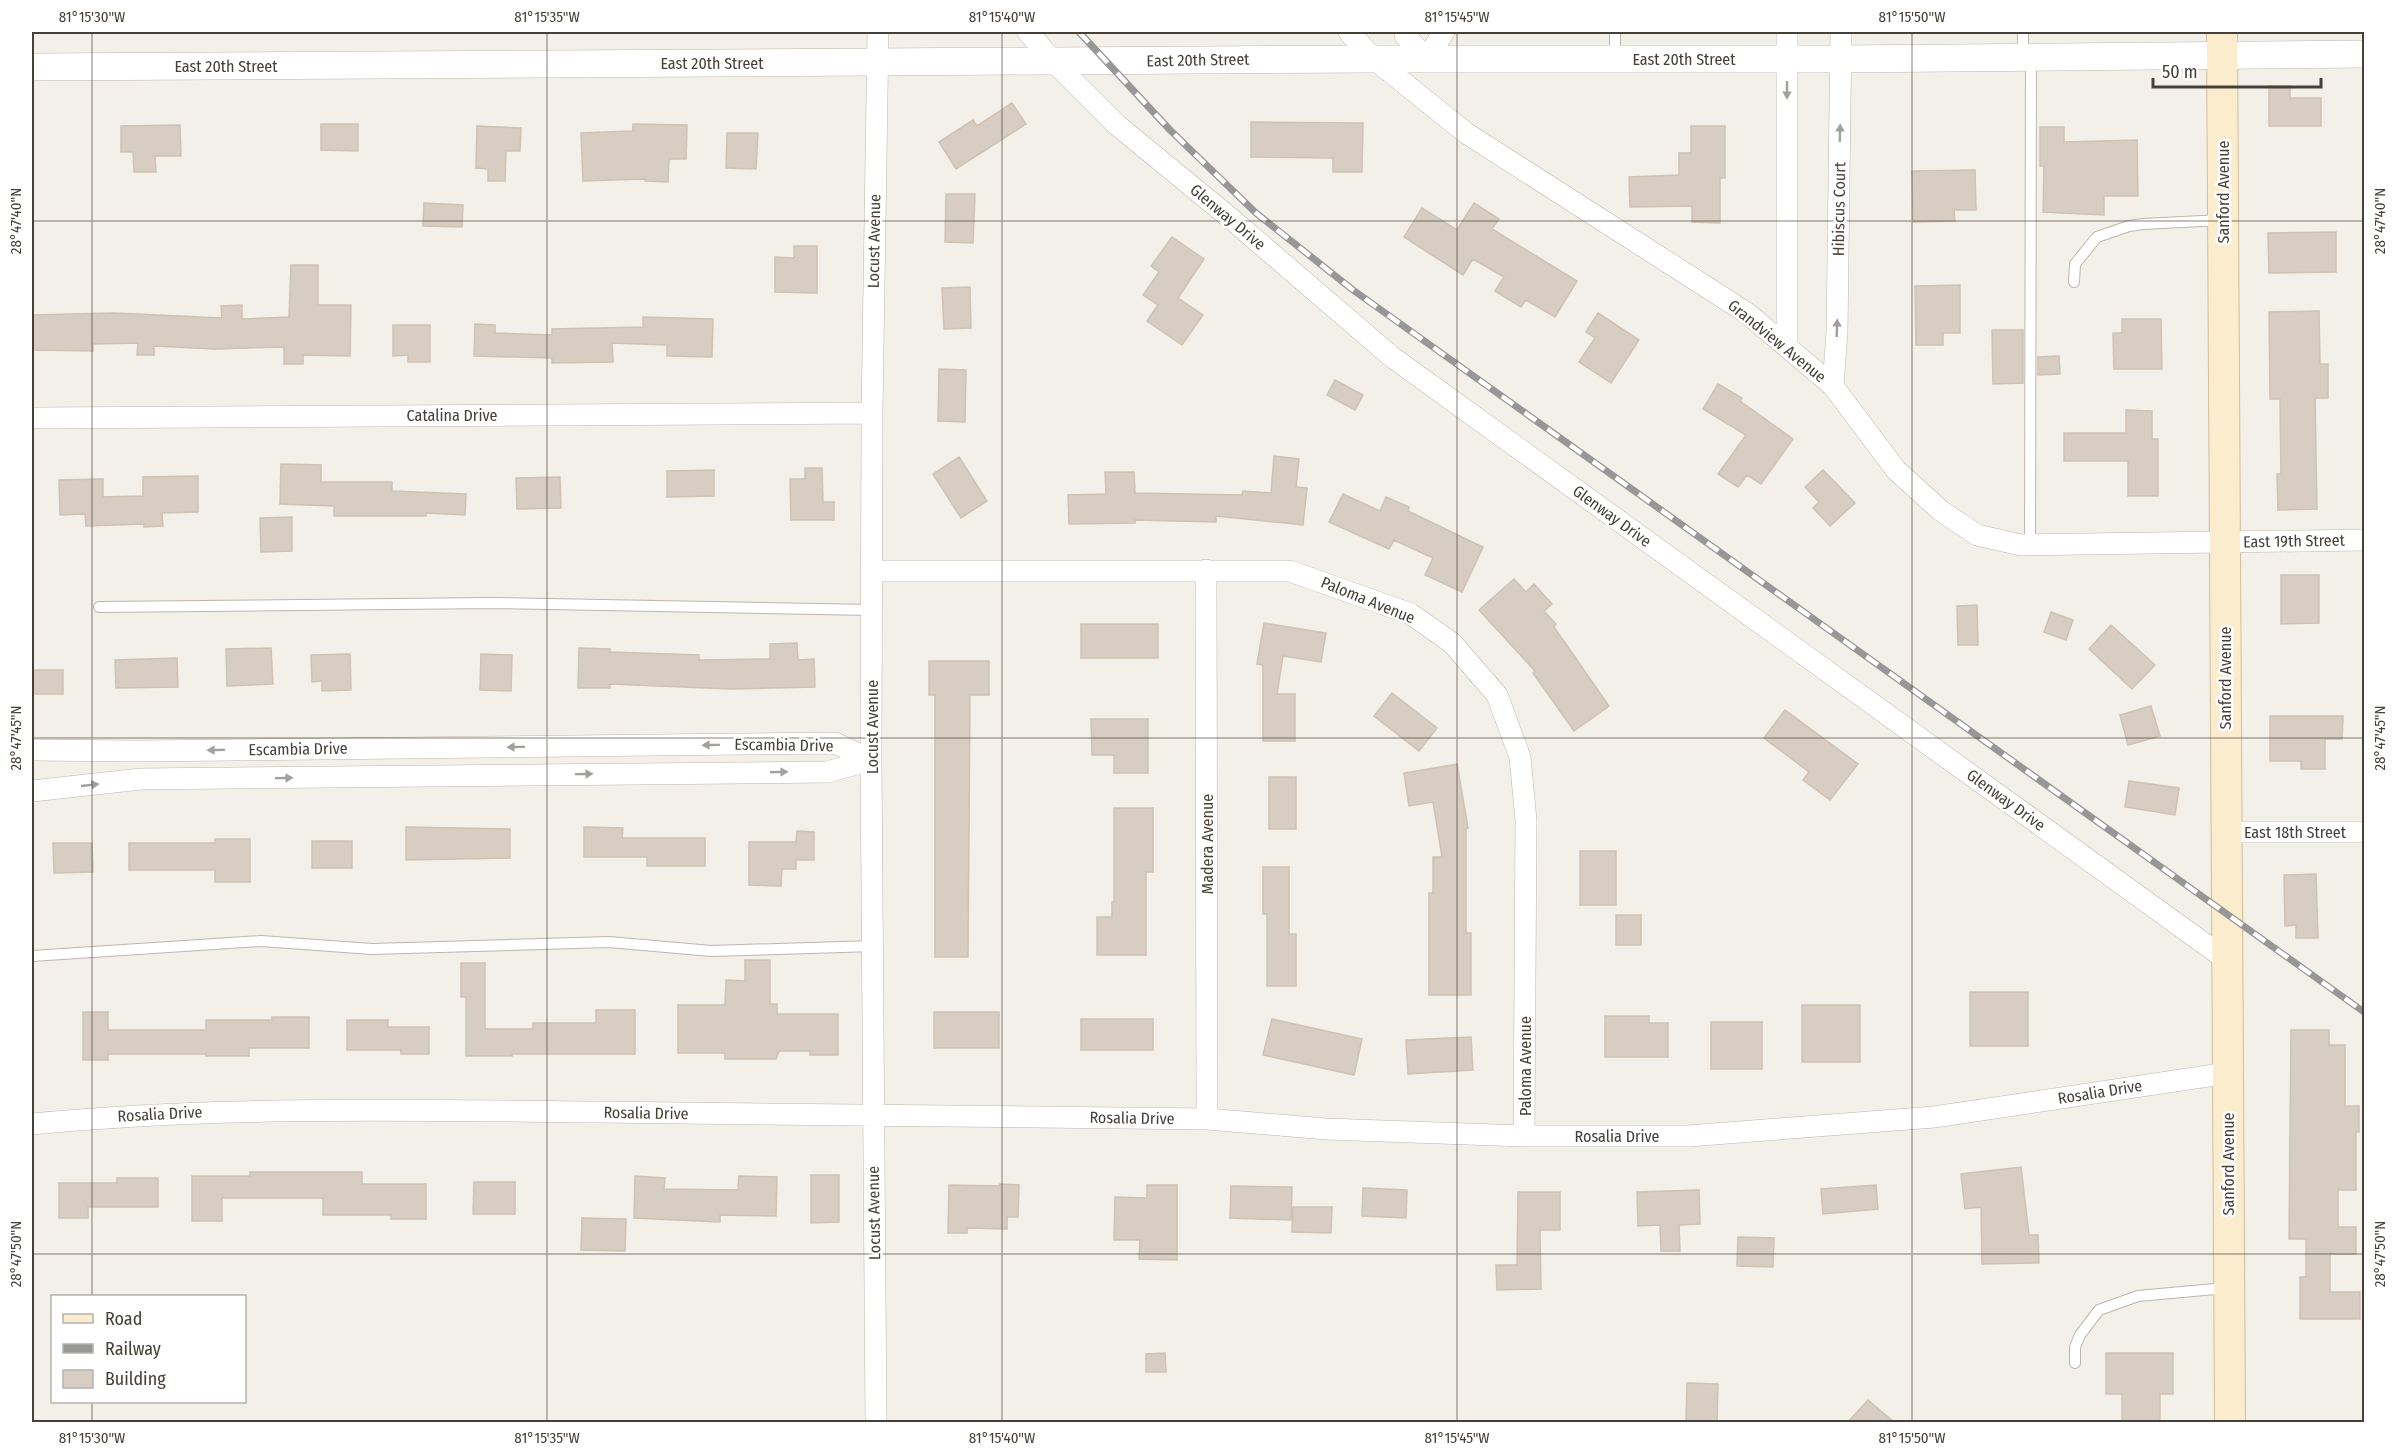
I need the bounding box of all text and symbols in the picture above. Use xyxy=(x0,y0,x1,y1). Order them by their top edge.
text: 81°15'30"W xyxy=(59,8,125,26)
text: 81°15'35"W xyxy=(514,8,580,26)
text: 81°15'40"W xyxy=(969,8,1035,26)
text: 81°15'45"W xyxy=(1424,8,1490,26)
text: 81°15'50"W xyxy=(1879,8,1945,26)
street label: East 20th Street xyxy=(1146,50,1250,70)
street label: East 20th Street xyxy=(1632,50,1736,69)
scale bar xyxy=(2153,51,2321,89)
street label: East 20th Street xyxy=(660,54,764,73)
street label: East 20th Street xyxy=(174,57,278,76)
text: 50 m xyxy=(2162,61,2198,83)
one-way arrow xyxy=(1782,80,1792,99)
one-way arrow xyxy=(1835,123,1845,142)
street label: Sanford Avenue xyxy=(2214,140,2233,243)
street label: Hibiscus Court xyxy=(1829,161,1849,256)
street label: Glenway Drive xyxy=(1187,180,1270,254)
text: 28°47'40"N xyxy=(7,188,25,254)
text: 28°47'40"N xyxy=(2371,188,2389,254)
street label: Locust Avenue xyxy=(864,194,884,288)
street label: Grandview Avenue xyxy=(1724,296,1830,386)
one-way arrow xyxy=(1832,318,1842,337)
street label: Catalina Drive xyxy=(407,406,497,425)
street label: Glenway Drive xyxy=(1569,481,1655,551)
street label: East 19th Street xyxy=(2243,531,2346,551)
street label: Paloma Avenue xyxy=(1318,573,1418,628)
street label: Sanford Avenue xyxy=(2216,626,2235,729)
street label: Locust Avenue xyxy=(863,680,882,774)
text: 28°47'45"N xyxy=(7,705,25,771)
text: 28°47'45"N xyxy=(2371,705,2389,771)
street label: Escambia Drive xyxy=(734,735,834,755)
street label: Escambia Drive xyxy=(248,739,348,759)
one-way arrow xyxy=(702,740,721,749)
one-way arrow xyxy=(507,742,526,751)
one-way arrow xyxy=(207,745,226,755)
street label: Glenway Drive xyxy=(1963,765,2049,835)
one-way arrow xyxy=(770,767,789,777)
one-way arrow xyxy=(575,770,594,779)
one-way arrow xyxy=(275,773,294,783)
one-way arrow xyxy=(80,780,99,790)
street label: Madera Avenue xyxy=(1198,794,1217,894)
street label: East 18th Street xyxy=(2244,823,2347,842)
street label: Paloma Avenue xyxy=(1516,1016,1535,1116)
street label: Rosalia Drive xyxy=(2057,1076,2144,1108)
street label: Rosalia Drive xyxy=(117,1102,203,1126)
street label: Rosalia Drive xyxy=(603,1103,689,1123)
street label: Rosalia Drive xyxy=(1089,1108,1175,1128)
street label: Sanford Avenue xyxy=(2219,1112,2238,1215)
street label: Rosalia Drive xyxy=(1574,1127,1660,1146)
street label: Locust Avenue xyxy=(864,1166,884,1260)
text: 28°47'50"N xyxy=(7,1221,25,1287)
text: 28°47'50"N xyxy=(2371,1221,2389,1287)
legend xyxy=(51,1295,246,1403)
text: Road xyxy=(105,1308,142,1330)
text: Railway xyxy=(105,1338,161,1360)
text: Building xyxy=(105,1368,166,1390)
text: 81°15'30"W xyxy=(59,1429,125,1447)
text: 81°15'35"W xyxy=(514,1429,580,1447)
text: 81°15'40"W xyxy=(969,1429,1035,1447)
text: 81°15'45"W xyxy=(1424,1429,1490,1447)
text: 81°15'50"W xyxy=(1879,1429,1945,1447)

